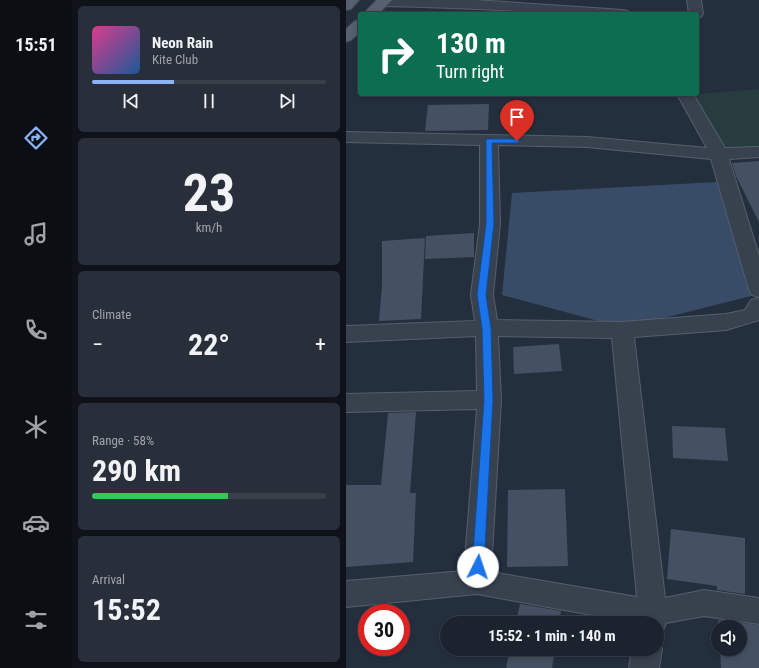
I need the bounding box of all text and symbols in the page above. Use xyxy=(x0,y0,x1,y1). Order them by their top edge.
text: 130 m xyxy=(436,27,506,60)
icon: right xyxy=(370,28,422,80)
text: 15:51 xyxy=(15,34,57,55)
text: Neon Rain xyxy=(152,34,213,52)
text: Kite Club xyxy=(152,52,198,67)
text: Turn right xyxy=(436,61,504,82)
icon: previous xyxy=(120,90,142,112)
icon: pause xyxy=(198,90,220,112)
icon: next xyxy=(276,90,298,112)
pin xyxy=(500,100,534,141)
icon: arrive xyxy=(506,106,528,128)
icon: directions xyxy=(22,124,50,152)
text: 23 xyxy=(183,163,235,224)
icon: music xyxy=(22,220,50,248)
text: km/h xyxy=(196,220,222,235)
text: Climate xyxy=(92,307,131,322)
icon: phone xyxy=(22,316,50,344)
text: 22° xyxy=(188,327,230,362)
text: − xyxy=(92,332,103,357)
text: + xyxy=(315,332,326,357)
icon: climate xyxy=(22,413,50,441)
text: Range · 58% xyxy=(92,433,154,448)
text: 290 km xyxy=(92,453,181,488)
icon: car xyxy=(22,509,50,537)
position arrow xyxy=(457,546,499,588)
text: Arrival xyxy=(92,572,125,587)
text: 15:52 xyxy=(92,592,161,627)
speed limit sign: 30 xyxy=(358,604,410,656)
icon: filters xyxy=(22,606,50,634)
map controls xyxy=(711,620,747,656)
button: sound xyxy=(711,620,747,656)
text: 15:52 · 1 min · 140 m xyxy=(488,627,616,645)

